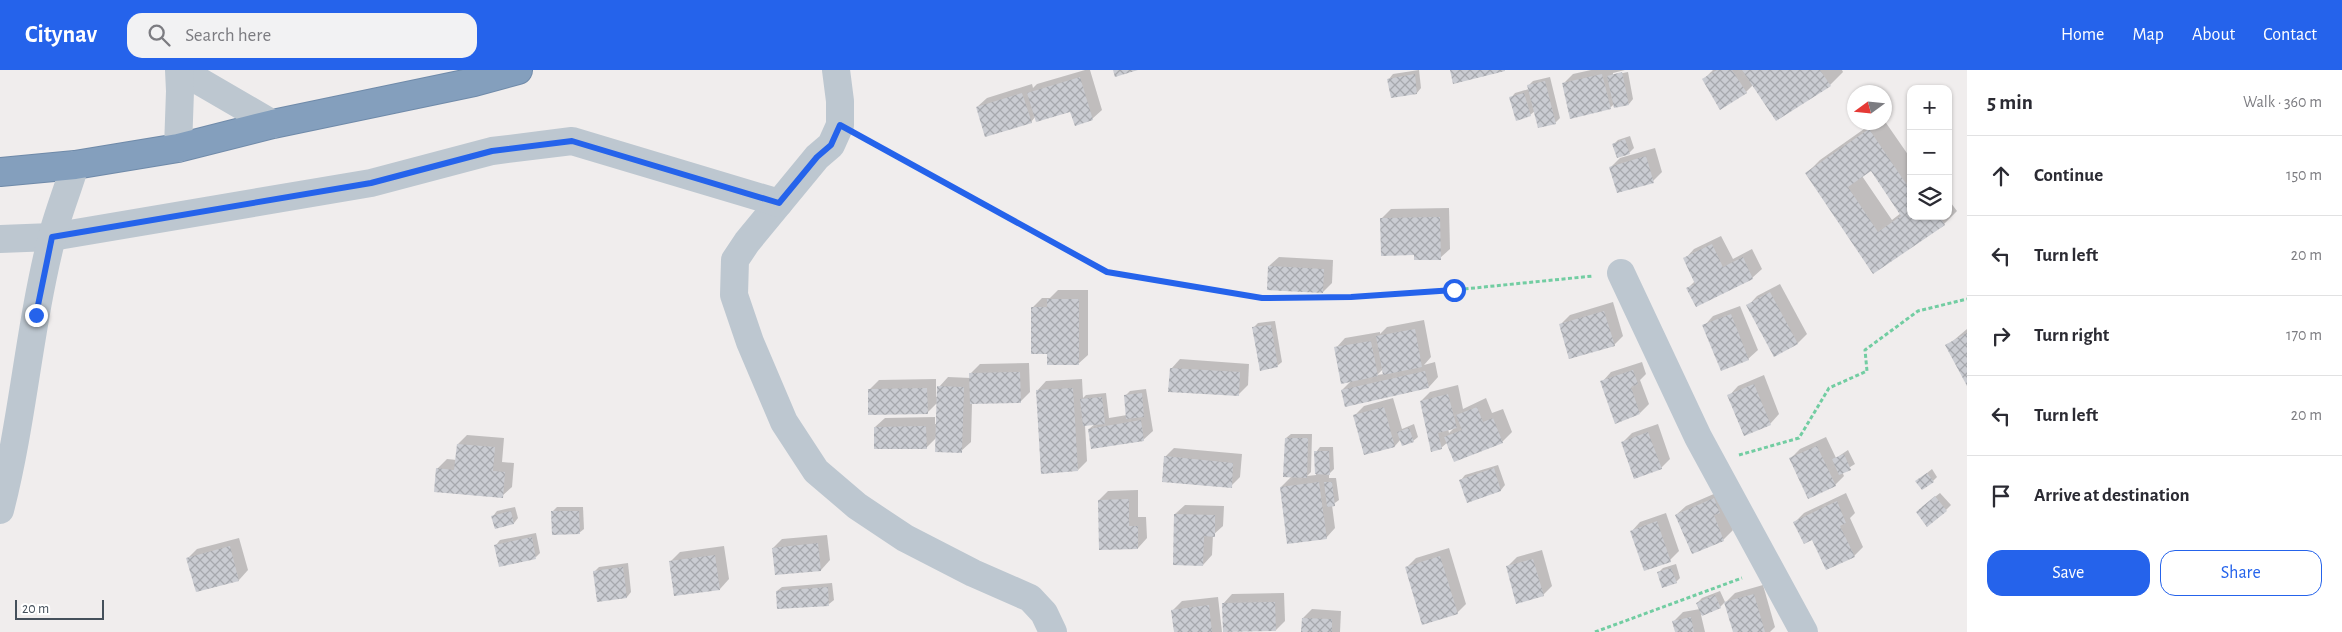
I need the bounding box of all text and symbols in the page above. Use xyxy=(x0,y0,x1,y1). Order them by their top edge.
search box xyxy=(127,13,477,58)
icon: search xyxy=(145,21,173,49)
text: Citynav xyxy=(25,23,97,47)
text: Search here xyxy=(185,26,271,45)
text: Home xyxy=(2061,26,2104,44)
text: Map xyxy=(2132,26,2164,44)
text: About xyxy=(2192,26,2235,44)
text: Contact xyxy=(2263,26,2317,44)
north arrow xyxy=(1847,85,1892,130)
map controls xyxy=(1907,85,1952,220)
button: + xyxy=(1907,85,1952,130)
text: 5 min xyxy=(1987,92,2033,113)
text: Walk · 360 m xyxy=(2243,94,2322,110)
button: − xyxy=(1907,130,1952,175)
icon: ahead xyxy=(1987,162,2015,190)
text: Continue xyxy=(2034,166,2103,185)
text: 150 m xyxy=(2286,167,2322,183)
button: layers xyxy=(1907,175,1952,220)
icon: left xyxy=(1987,242,2015,270)
text: Turn left xyxy=(2034,246,2098,265)
text: 20 m xyxy=(2291,247,2322,263)
route start xyxy=(1443,279,1466,302)
route end xyxy=(25,304,48,327)
icon: right xyxy=(1987,322,2015,350)
text: Turn right xyxy=(2034,326,2109,345)
text: 170 m xyxy=(2286,327,2322,343)
icon: left xyxy=(1987,402,2015,430)
text: Turn left xyxy=(2034,406,2098,425)
text: 20 m xyxy=(2291,407,2322,423)
icon: arrive xyxy=(1987,482,2015,510)
text: Arrive at destination xyxy=(2034,486,2190,505)
button: Save xyxy=(1987,550,2150,596)
button: Share xyxy=(2160,550,2322,596)
scale bar xyxy=(15,597,104,620)
text: 20 m xyxy=(22,602,49,616)

